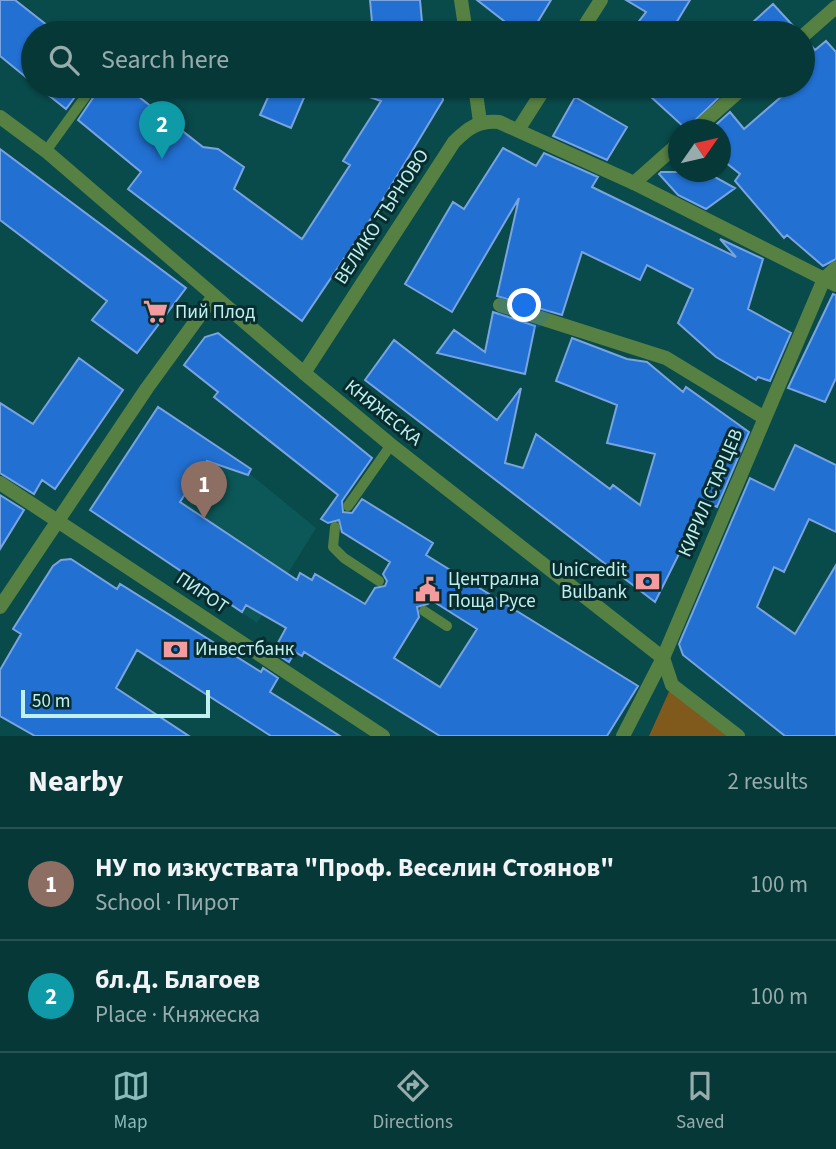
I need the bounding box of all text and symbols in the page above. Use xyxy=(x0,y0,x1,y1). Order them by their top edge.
search box xyxy=(21,21,815,98)
icon: search xyxy=(45,41,83,79)
text: Search here xyxy=(101,41,229,78)
pin: 2 xyxy=(139,101,185,159)
north arrow xyxy=(668,119,731,182)
street label: ВЕЛИКО ТЪРНОВО xyxy=(328,144,436,290)
your location xyxy=(507,288,541,322)
supermarket icon: Пий Плод xyxy=(141,298,169,326)
place label: Пий Плод xyxy=(175,299,255,326)
street label: КНЯЖЕСКА xyxy=(339,373,428,453)
street label: КИРИЛ СТАРЦЕВ xyxy=(672,425,750,561)
pin: 1 xyxy=(181,461,227,519)
place label: UniCredit Bulbank xyxy=(551,557,628,606)
street label: ПИРОТ xyxy=(170,566,234,620)
place label: Централна Поща Русе xyxy=(448,566,539,615)
bank icon: UniCredit Bulbank xyxy=(633,567,661,595)
public building icon: Централна Поща Русе xyxy=(414,576,442,604)
bank icon: Инвестбанк xyxy=(161,635,189,663)
place label: Инвестбанк xyxy=(195,636,295,663)
scale bar xyxy=(21,687,210,719)
text: 50 m xyxy=(32,688,70,715)
text: Nearby xyxy=(28,760,123,803)
text: 2 results xyxy=(728,765,808,798)
text: НУ по изкуствата "Проф. Веселин Стоянов" xyxy=(95,849,614,886)
text: 1 xyxy=(45,868,57,901)
text: 100 m xyxy=(750,868,808,901)
text: School · Пирот xyxy=(95,886,239,919)
text: бл.Д. Благоев xyxy=(95,961,260,998)
text: 2 xyxy=(45,980,57,1013)
text: 100 m xyxy=(750,980,808,1013)
text: Place · Княжеска xyxy=(95,998,260,1031)
tab: Map xyxy=(112,1067,150,1136)
tab: Directions xyxy=(373,1067,453,1136)
tab: Saved xyxy=(676,1067,724,1136)

